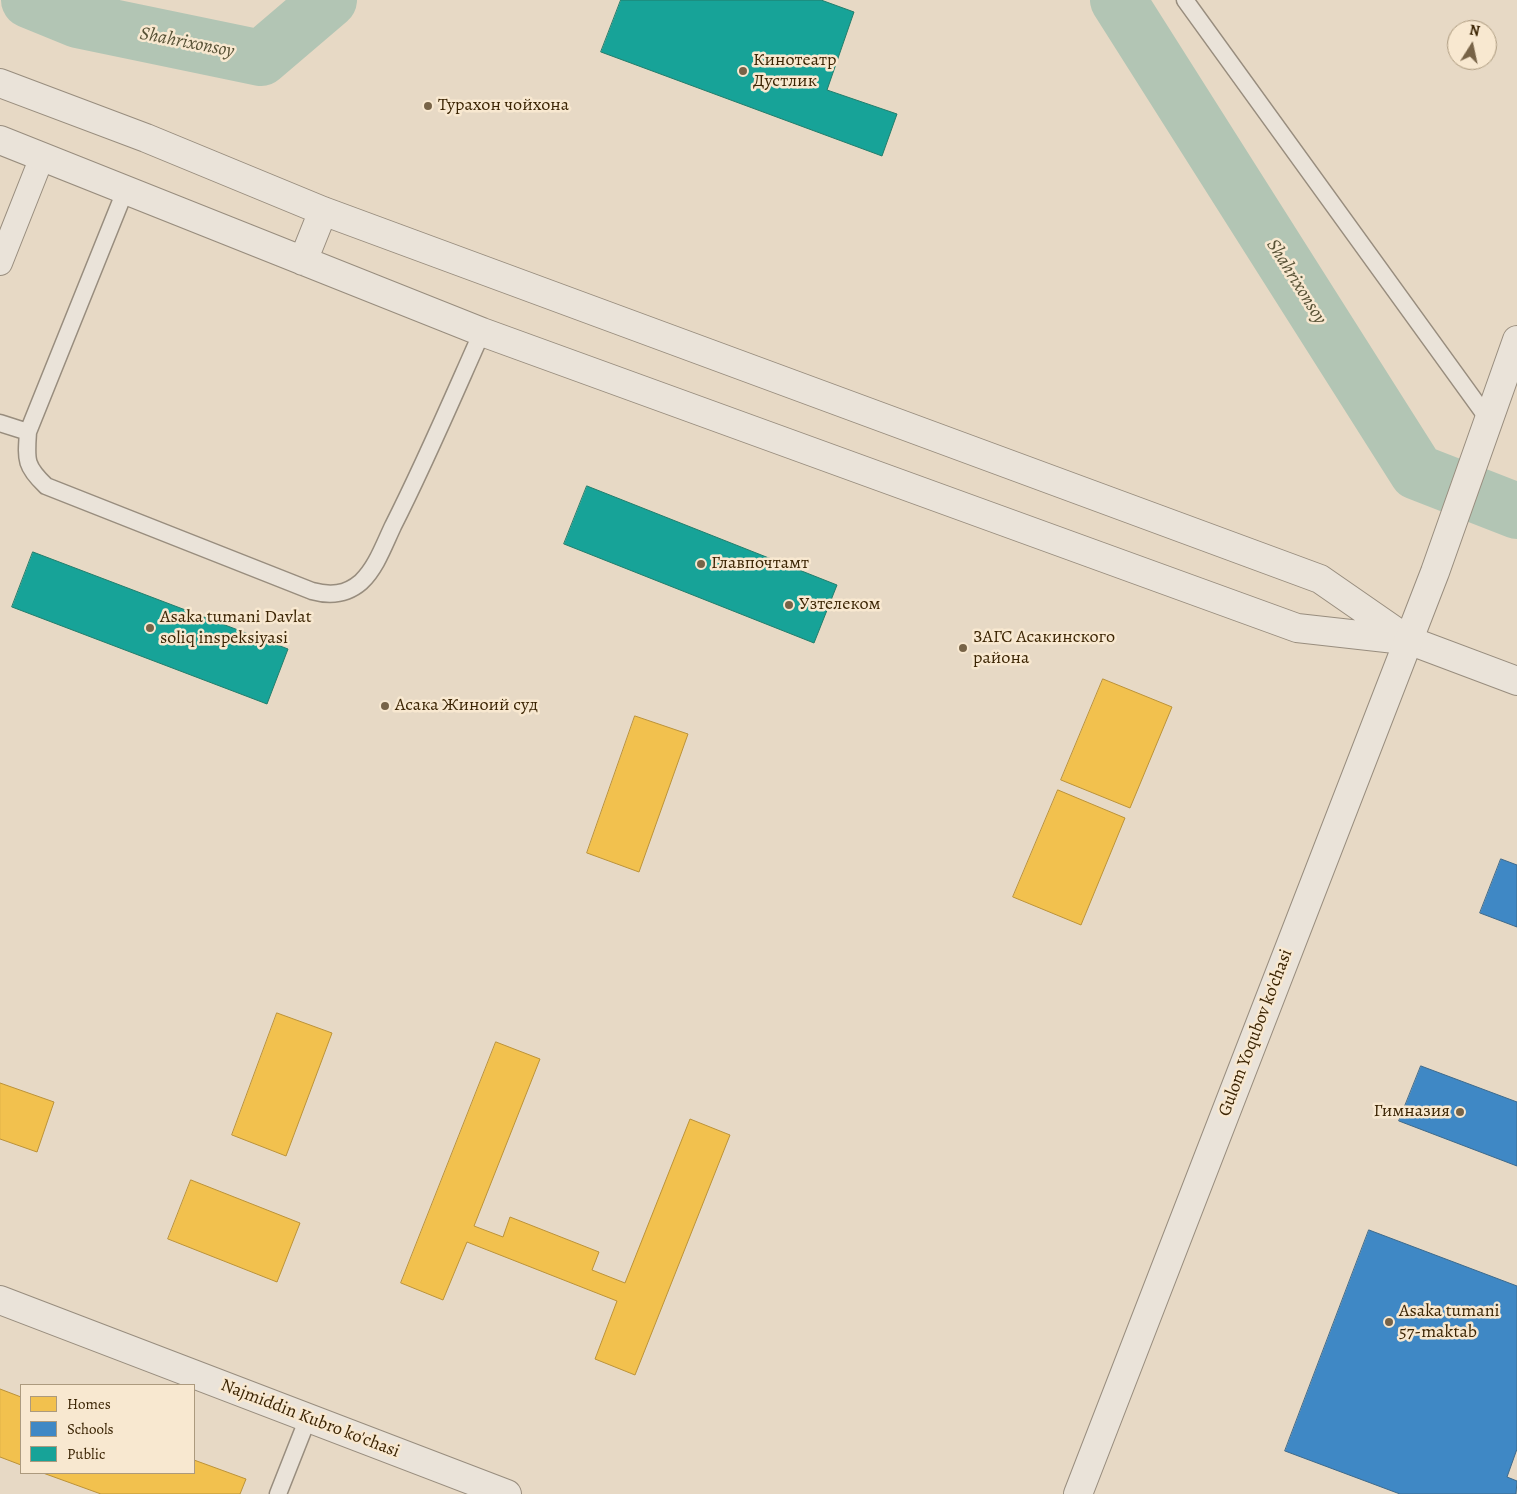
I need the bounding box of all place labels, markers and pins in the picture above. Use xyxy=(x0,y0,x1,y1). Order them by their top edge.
place label: Кинотеатр Дустлик xyxy=(753,50,837,92)
marker: Кинотеатр Дустлик xyxy=(737,65,749,77)
place label: Турахон чойхона xyxy=(438,95,569,117)
marker: Турахон чойхона xyxy=(422,100,434,112)
place label: Главпочтамт xyxy=(711,553,809,575)
marker: Главпочтамт xyxy=(695,558,707,570)
place label: Узтелеком xyxy=(799,594,881,616)
marker: Узтелеком xyxy=(783,599,795,611)
place label: Asaka tumani Davlat soliq inspeksiyasi xyxy=(160,607,312,650)
marker: Asaka tumani Davlat soliq inspeksiyasi xyxy=(144,622,156,634)
place label: ЗАГС Асакинского района xyxy=(973,627,1115,670)
marker: ЗАГС Асакинского района xyxy=(957,642,969,654)
place label: Асака Жиноий суд xyxy=(395,695,538,717)
marker: Асака Жиноий суд xyxy=(379,700,391,712)
place label: Гимназия xyxy=(1374,1101,1450,1123)
marker: Гимназия xyxy=(1454,1106,1466,1118)
place label: Asaka tumani 57-maktab xyxy=(1399,1301,1500,1344)
marker: Asaka tumani 57-maktab xyxy=(1383,1316,1395,1328)

